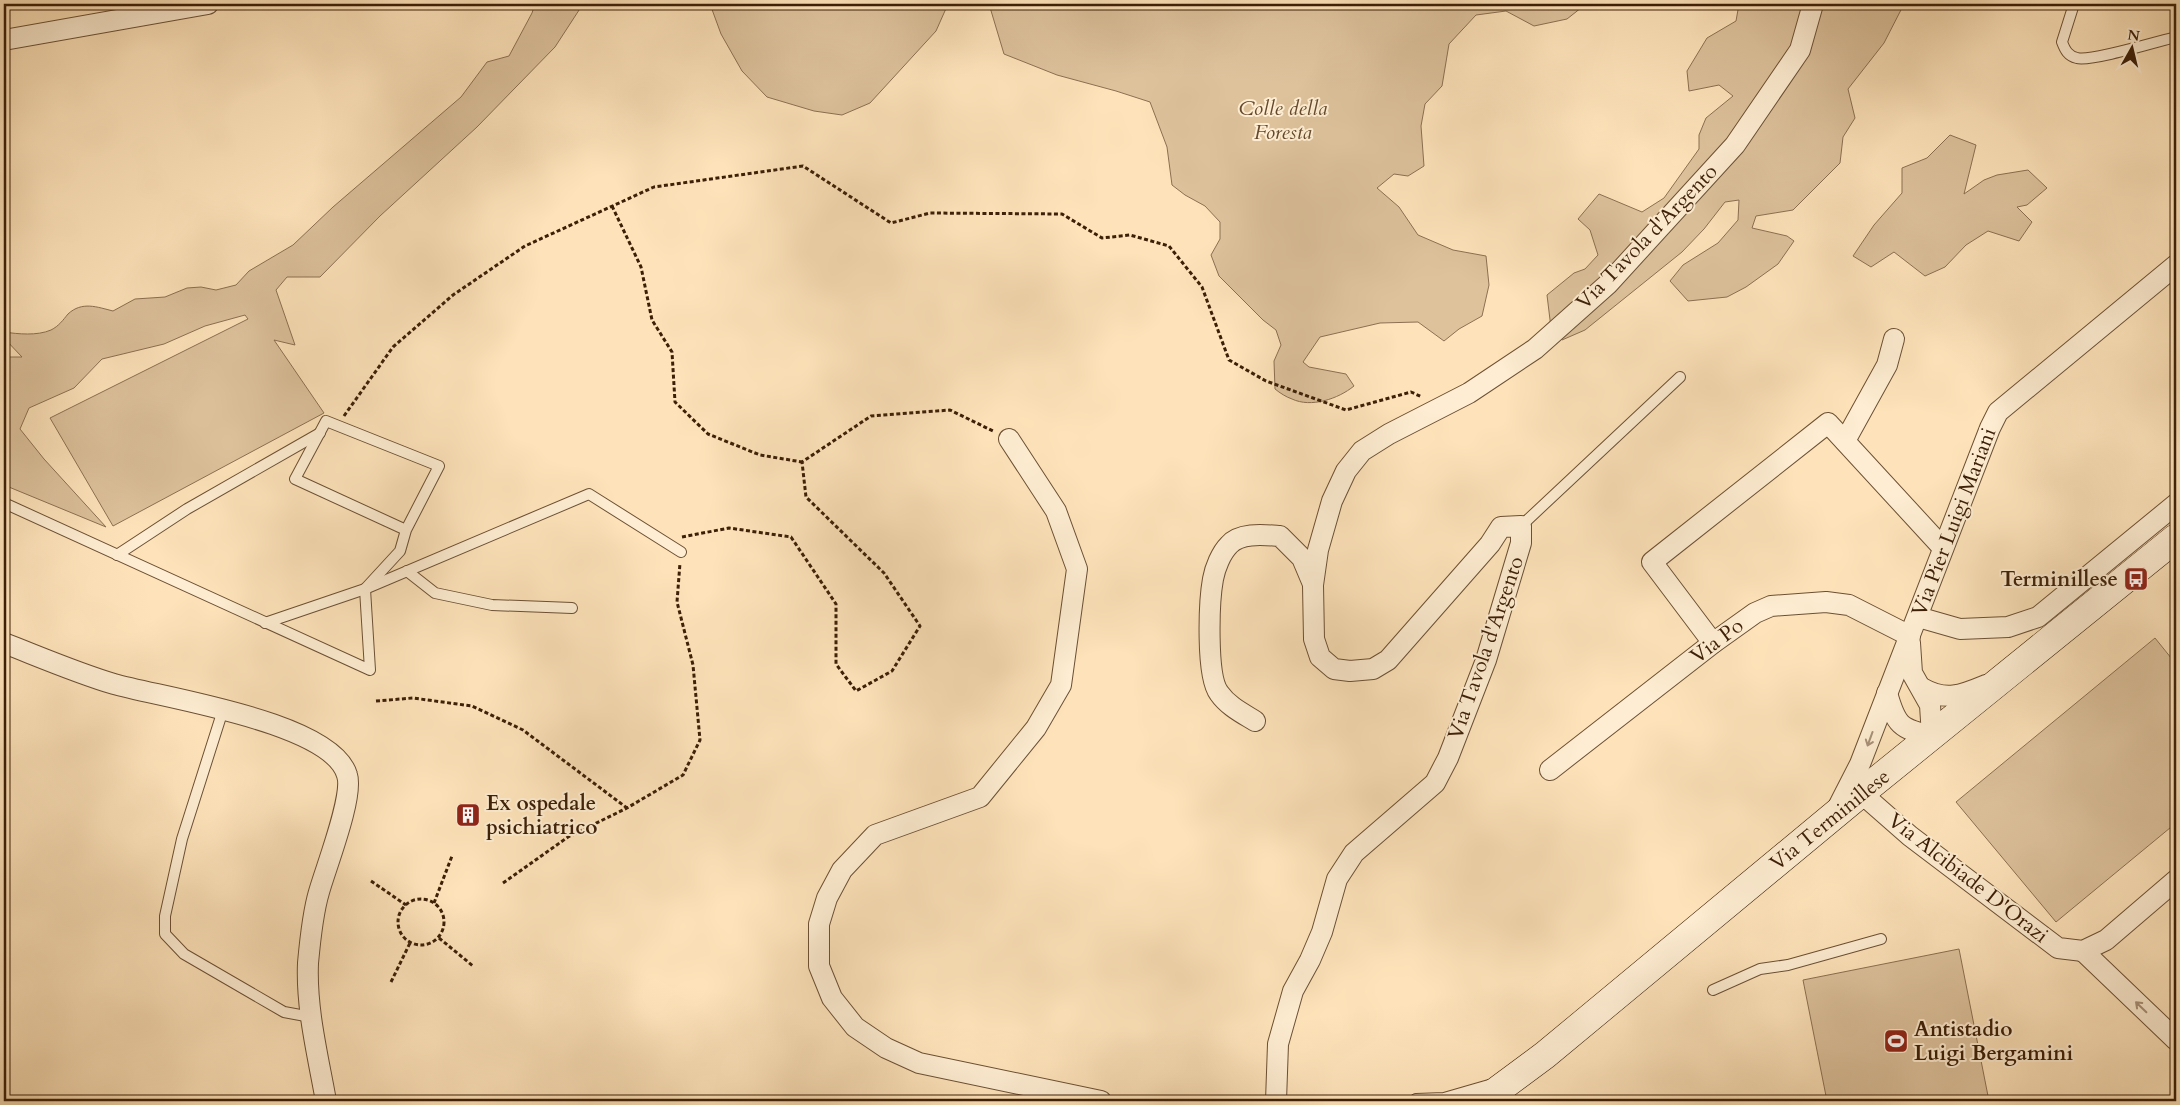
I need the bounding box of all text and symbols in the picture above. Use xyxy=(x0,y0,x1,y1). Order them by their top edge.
north arrow xyxy=(2108,22,2158,72)
text: N xyxy=(2126,25,2141,46)
park label: Colle della Foresta xyxy=(1238,94,1328,147)
street label: Via Tavola d'Argento xyxy=(1570,158,1724,316)
street label: Via Pier Luigi Mariani xyxy=(1905,423,2003,621)
street label: Via Tavola d'Argento xyxy=(1441,552,1531,744)
place label: Terminillese xyxy=(2000,565,2118,594)
bus stop icon: Terminillese xyxy=(2123,566,2149,592)
street label: Via Po xyxy=(1684,611,1750,671)
one-way arrow xyxy=(1865,731,1874,746)
street label: Via Terminillese xyxy=(1764,762,1896,878)
place label: Ex ospedale psichiatrico xyxy=(486,789,598,842)
building icon: Ex ospedale psichiatrico xyxy=(455,802,481,828)
street label: Via Alcibiade D'Orazi xyxy=(1882,806,2054,950)
one-way arrow xyxy=(2135,1001,2147,1013)
place label: Antistadio Luigi Bergamini xyxy=(1914,1015,2074,1068)
sports icon: Antistadio Luigi Bergamini xyxy=(1883,1028,1909,1054)

